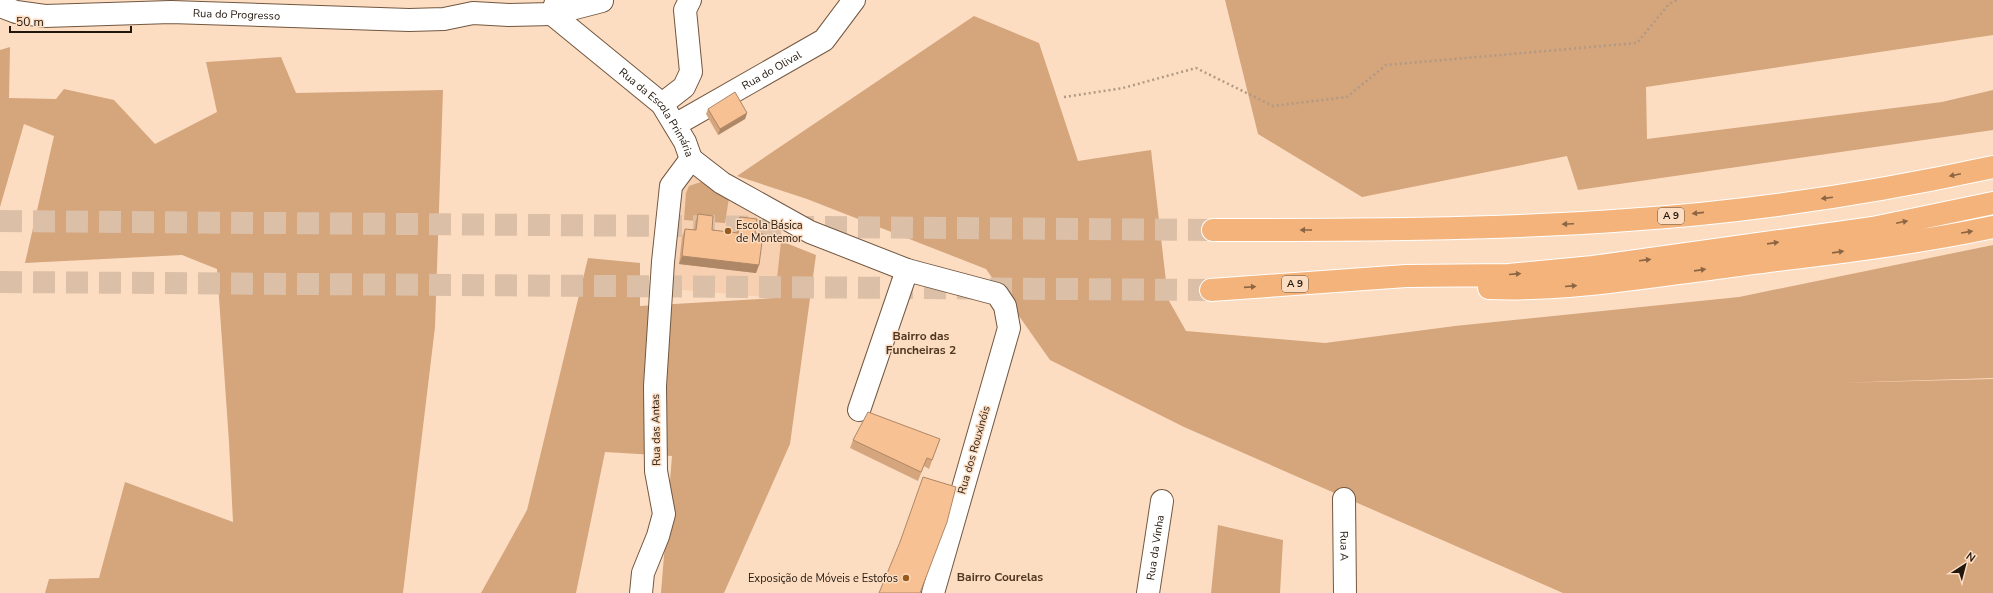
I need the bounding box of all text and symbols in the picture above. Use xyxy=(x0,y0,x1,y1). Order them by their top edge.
street label: Rua do Progresso xyxy=(193,5,280,23)
scale bar xyxy=(10,8,131,34)
text: 50 m xyxy=(16,14,44,30)
street label: Rua do Olival xyxy=(739,47,805,93)
street label: Rua da Escola Primária xyxy=(616,64,697,159)
one-way arrow xyxy=(1949,172,1961,178)
one-way arrow xyxy=(1821,195,1833,201)
road number: A 9 xyxy=(1658,208,1684,224)
one-way arrow xyxy=(1692,210,1704,216)
place label: Escola Básica de Montemor xyxy=(736,218,803,246)
one-way arrow xyxy=(1895,218,1908,224)
one-way arrow xyxy=(1562,220,1574,227)
marker: Escola Básica de Montemor xyxy=(723,226,733,236)
one-way arrow xyxy=(1299,227,1312,233)
one-way arrow xyxy=(1961,229,1973,235)
one-way arrow xyxy=(1767,240,1779,246)
one-way arrow xyxy=(1832,249,1844,255)
one-way arrow xyxy=(1638,257,1651,263)
one-way arrow xyxy=(1694,267,1706,274)
one-way arrow xyxy=(1509,271,1521,278)
road number: A 9 xyxy=(1282,276,1308,292)
one-way arrow xyxy=(1565,283,1577,290)
one-way arrow xyxy=(1244,284,1256,291)
district label: Bairro das Funcheiras 2 xyxy=(886,328,956,358)
street label: Rua das Antas xyxy=(648,394,664,466)
street label: Rua dos Rouxinóis xyxy=(954,404,994,496)
street label: Rua da Vinha xyxy=(1143,514,1167,581)
street label: Rua A xyxy=(1337,531,1352,561)
north arrow xyxy=(1945,545,1985,585)
text: N xyxy=(1963,549,1978,566)
district label: Bairro Courelas xyxy=(957,569,1043,585)
place label: Exposição de Móveis e Estofos xyxy=(748,571,898,586)
marker: Exposição de Móveis e Estofos xyxy=(901,573,911,583)

